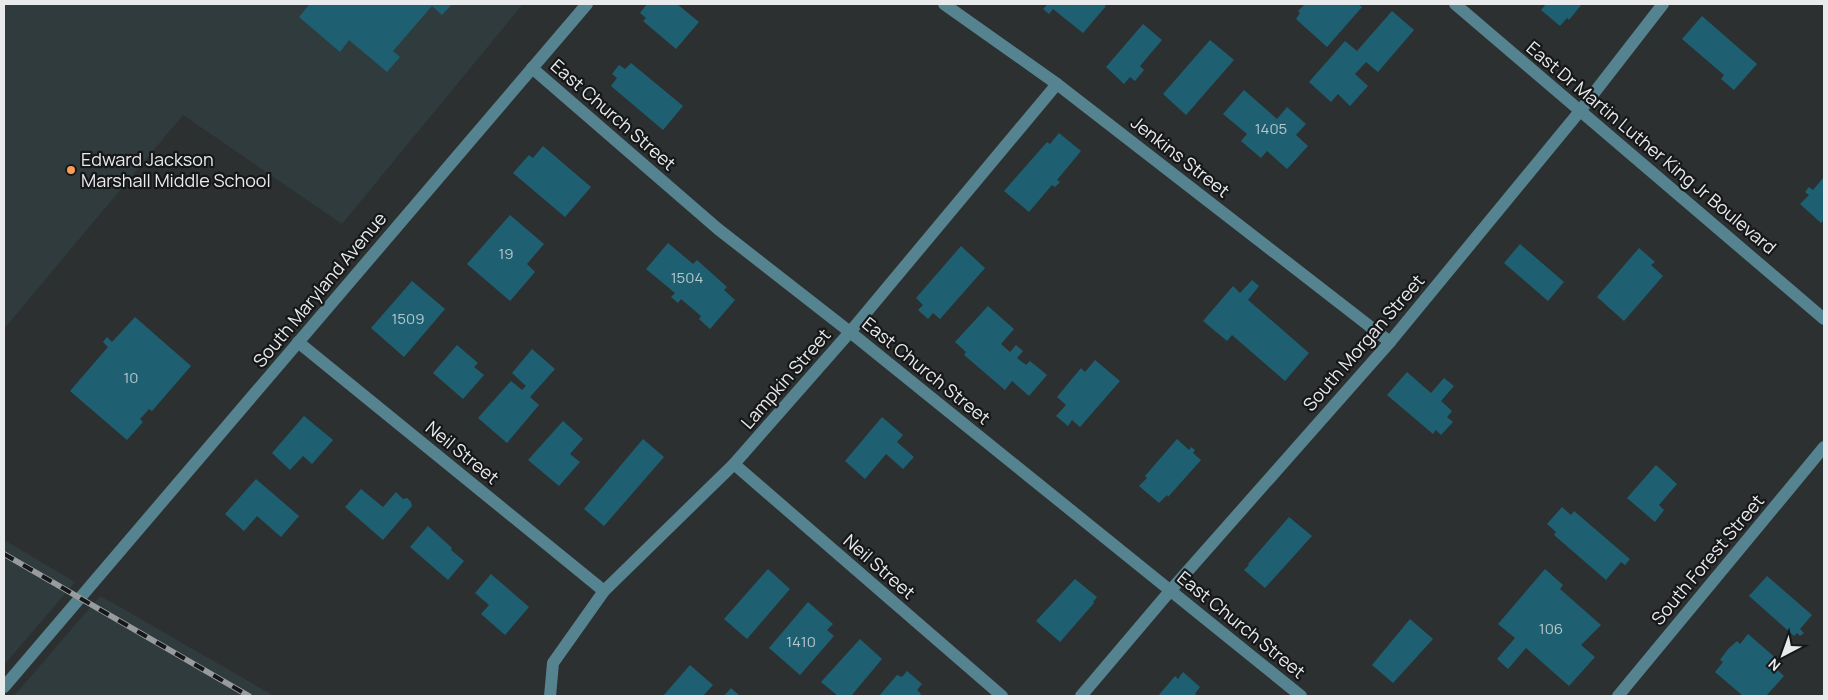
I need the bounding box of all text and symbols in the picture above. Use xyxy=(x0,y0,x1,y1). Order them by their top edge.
street label: East Dr Martin Luther King Jr Boulevard xyxy=(1522,36,1782,259)
street label: East Church Street xyxy=(546,53,681,175)
street label: Jenkins Street xyxy=(1126,110,1235,202)
house number: 1405 xyxy=(1255,118,1287,139)
place label: Edward Jackson Marshall Middle School xyxy=(81,147,271,192)
marker: Edward Jackson Marshall Middle School xyxy=(65,164,77,176)
street label: South Maryland Avenue xyxy=(247,207,391,372)
house number: 19 xyxy=(498,243,514,264)
house number: 1504 xyxy=(671,267,703,288)
street label: South Morgan Street xyxy=(1297,269,1429,416)
house number: 1509 xyxy=(392,308,424,329)
street label: East Church Street xyxy=(858,311,996,429)
street label: Lampkin Street xyxy=(735,323,835,434)
house number: 10 xyxy=(124,367,139,388)
street label: Neil Street xyxy=(421,415,504,489)
street label: South Forest Street xyxy=(1646,489,1769,630)
street label: Neil Street xyxy=(839,528,921,604)
street label: East Church Street xyxy=(1173,565,1311,683)
house number: 106 xyxy=(1539,618,1563,639)
north arrow xyxy=(1758,630,1808,680)
house number: 1410 xyxy=(786,631,816,652)
text: N xyxy=(1764,655,1784,676)

